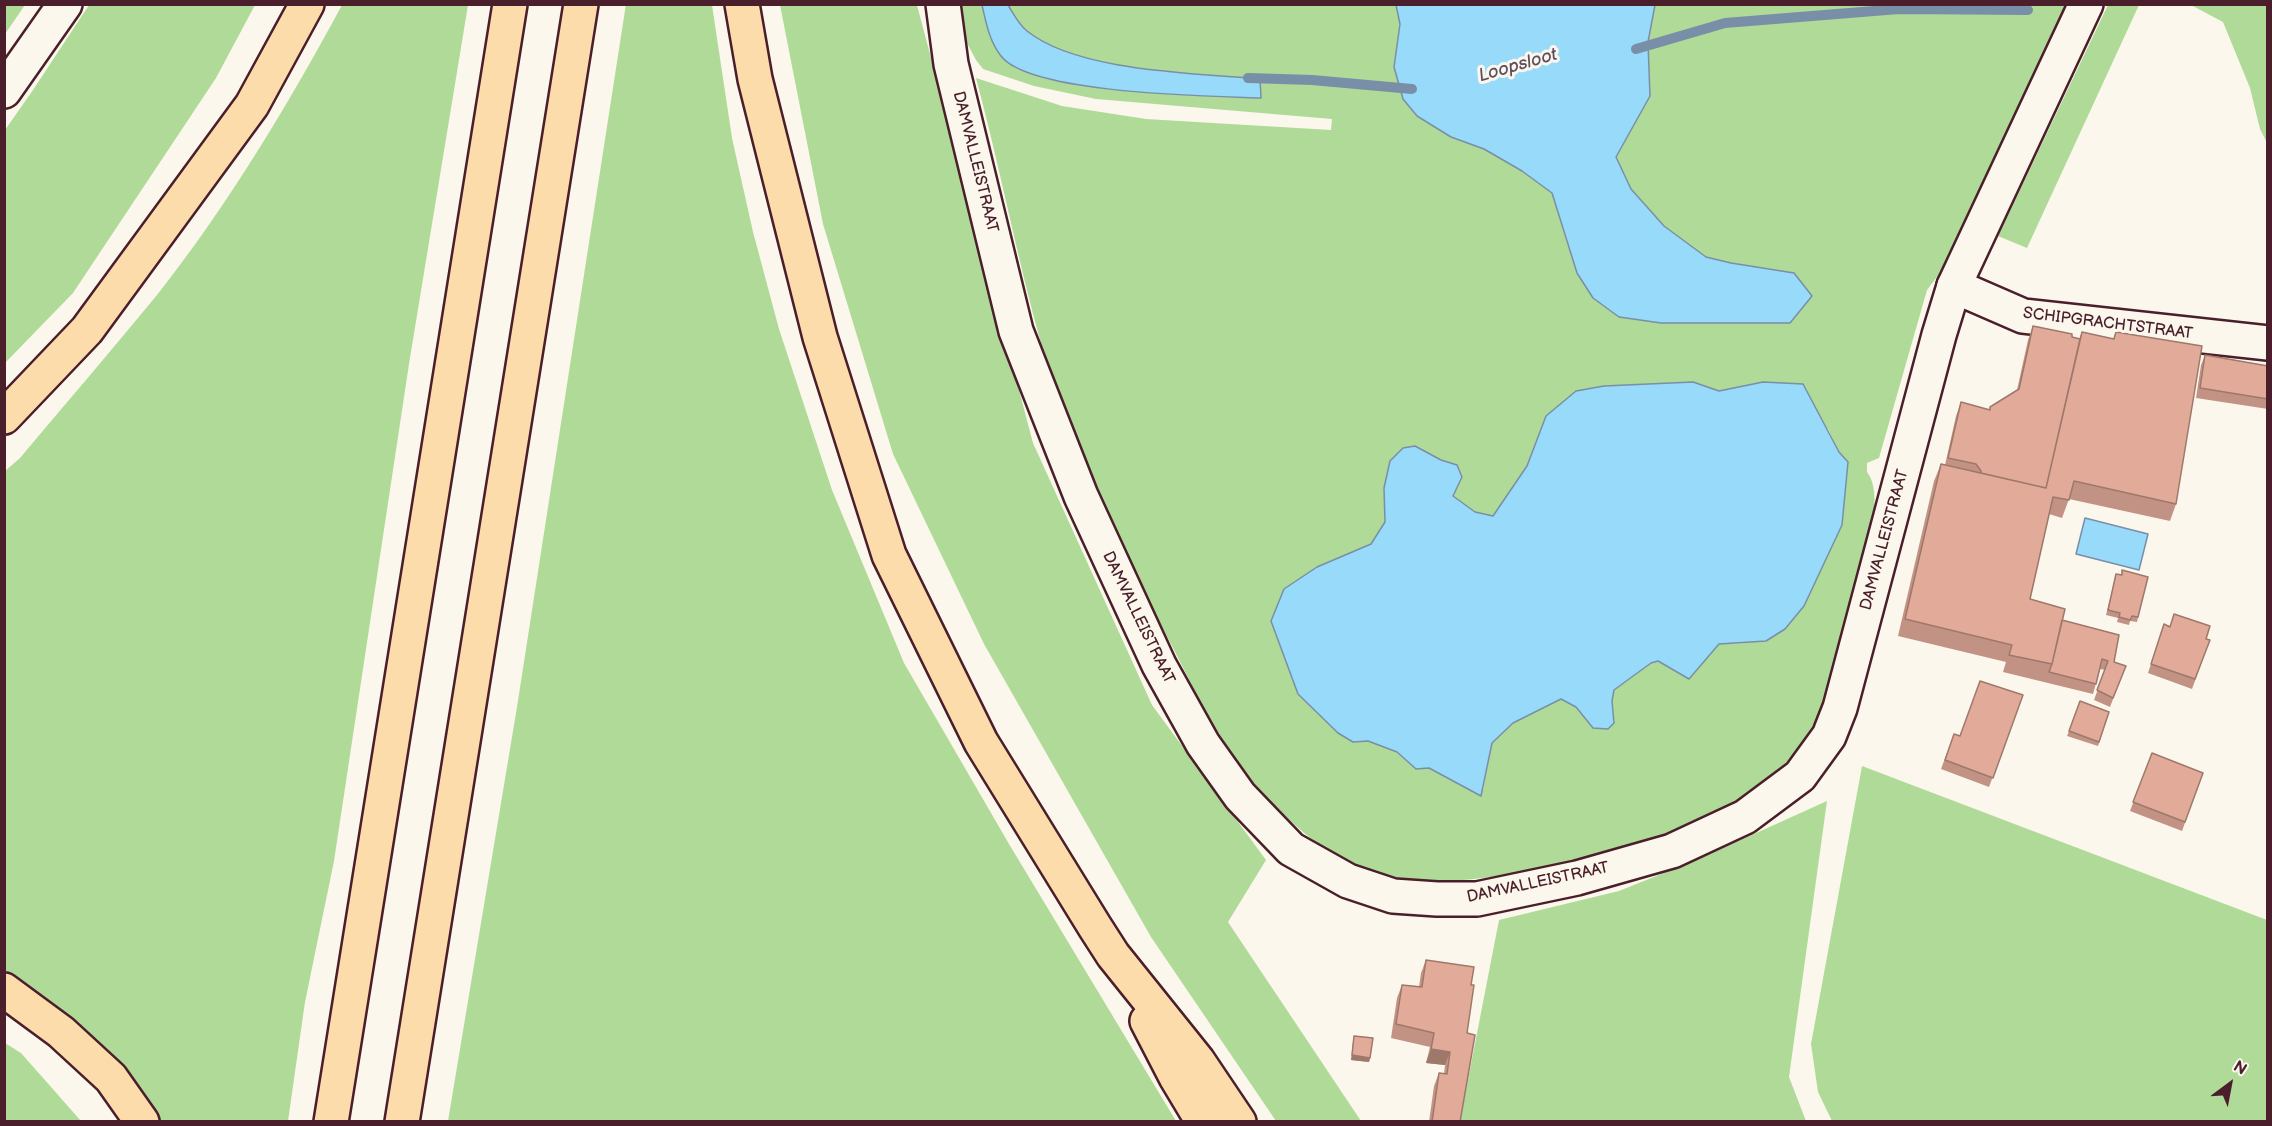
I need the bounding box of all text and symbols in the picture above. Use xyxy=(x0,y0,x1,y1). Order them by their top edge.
water label: Loopsloot xyxy=(1476,45,1560,87)
street label: DAMVALLEISTRAAT xyxy=(948,89,1002,235)
street label: SCHIPGRACHTSTRAAT xyxy=(2022,304,2194,344)
street label: DAMVALLEISTRAAT xyxy=(1857,468,1913,612)
street label: DAMVALLEISTRAAT xyxy=(1098,549,1178,687)
street label: DAMVALLEISTRAAT xyxy=(1465,859,1611,907)
north arrow xyxy=(2200,1054,2260,1114)
text: N xyxy=(2230,1057,2250,1080)

